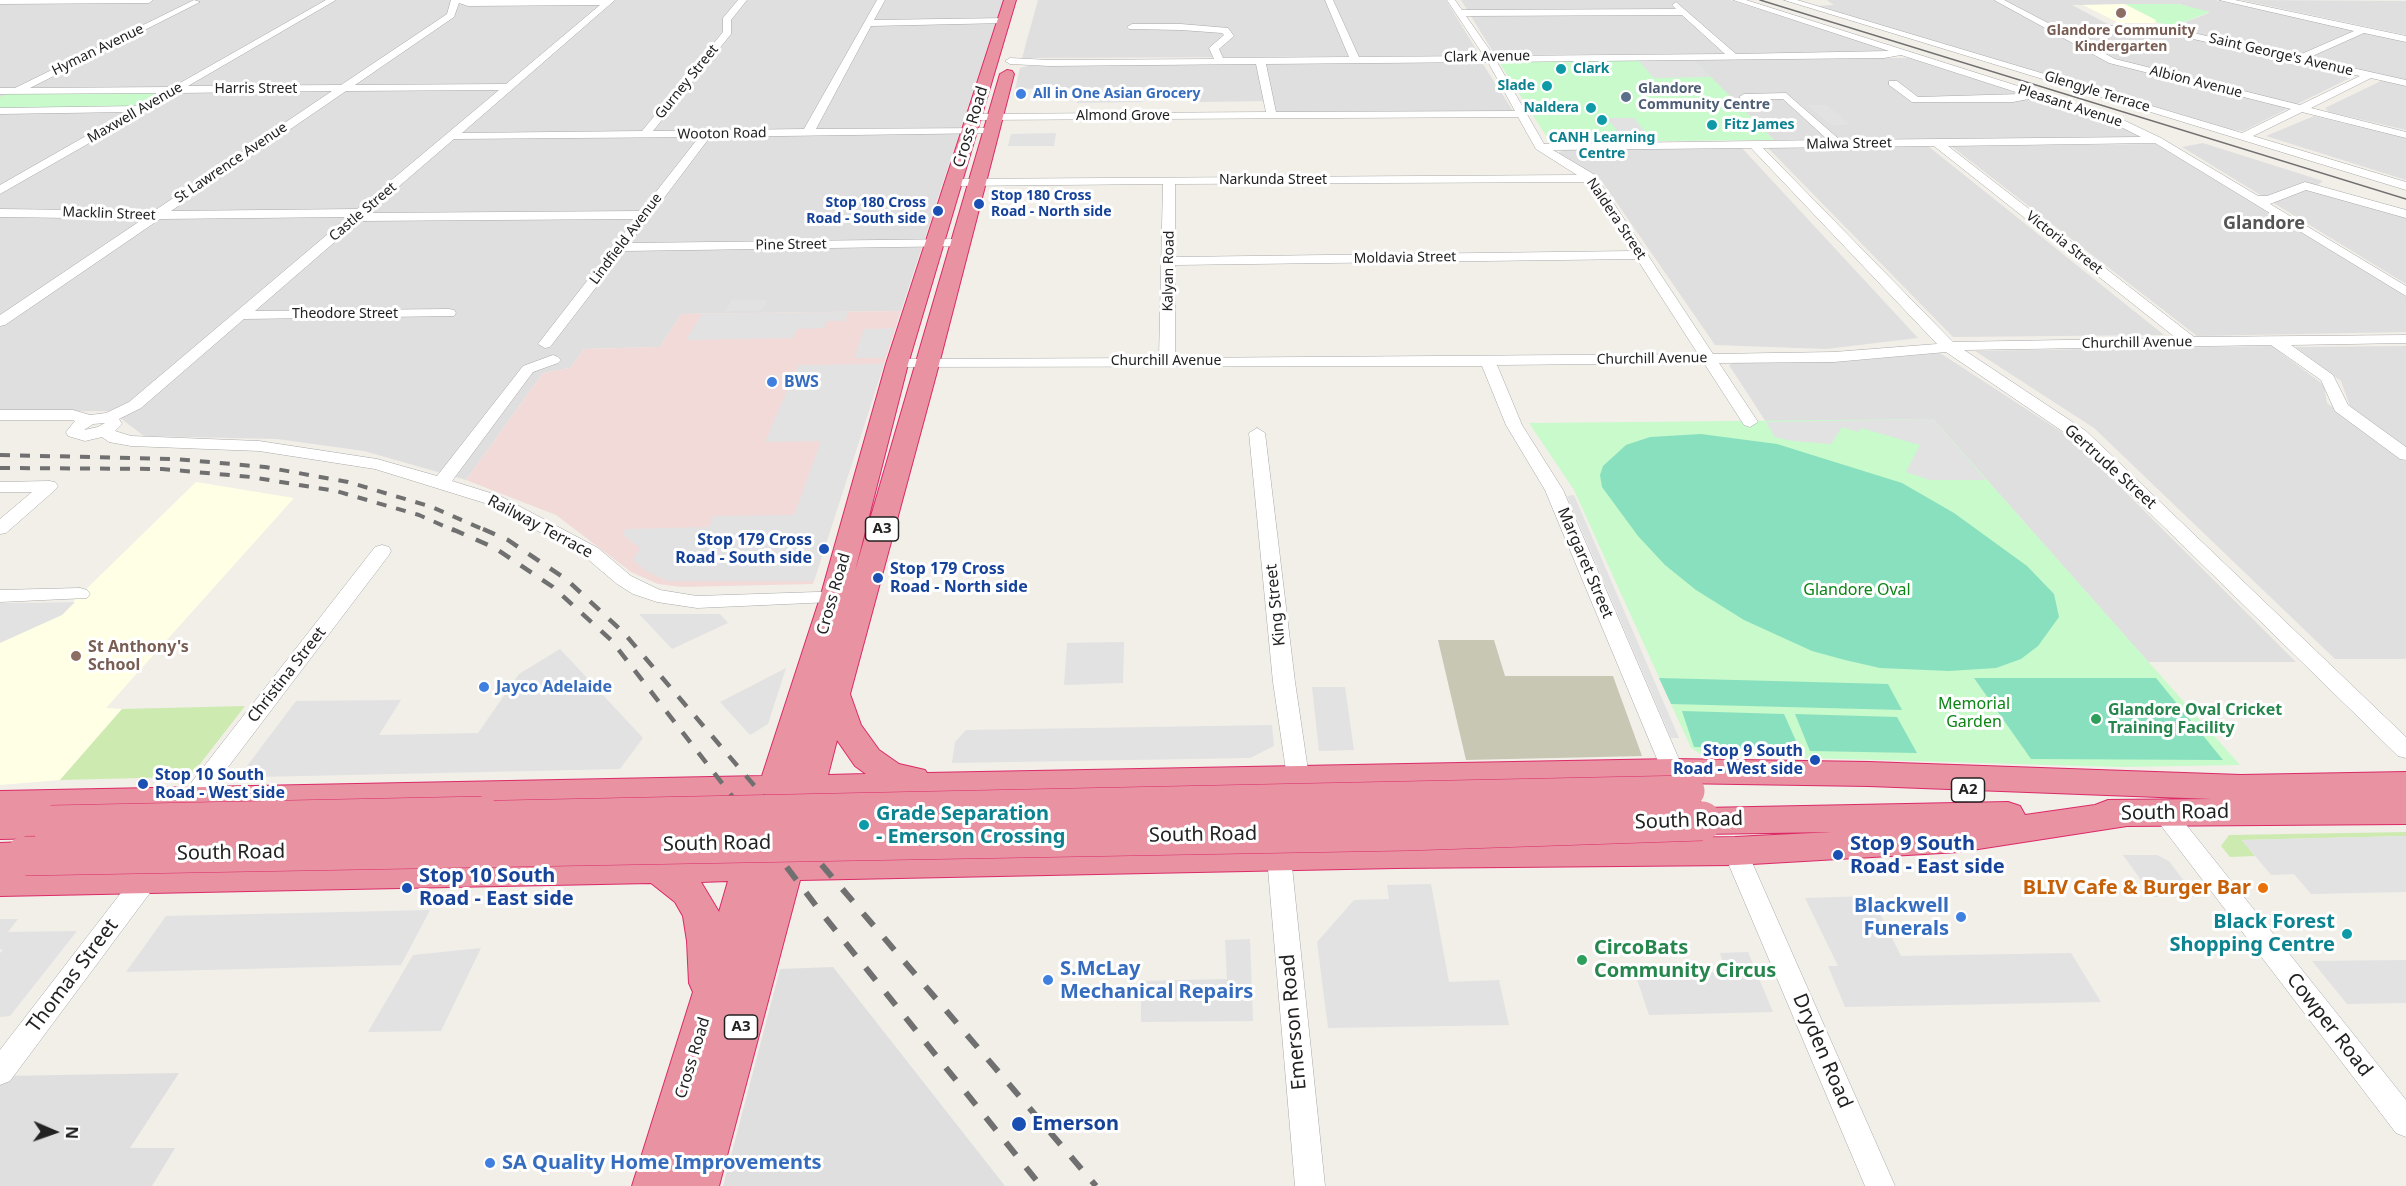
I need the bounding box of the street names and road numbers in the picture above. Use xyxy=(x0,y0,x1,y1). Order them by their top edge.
street label: Hyman Avenue xyxy=(49,21,147,79)
street label: Saint George's Avenue xyxy=(2207,30,2355,80)
street label: Gurney Street xyxy=(652,41,722,123)
street label: Clark Avenue xyxy=(1444,48,1530,66)
street label: Albion Avenue xyxy=(2148,62,2244,102)
street label: Glengyle Terrace xyxy=(2042,68,2152,116)
street label: Maxwell Avenue xyxy=(85,79,185,147)
street label: Harris Street xyxy=(215,81,297,97)
street label: Pleasant Avenue xyxy=(2016,81,2124,131)
street label: Cross Road xyxy=(950,84,992,170)
street label: Almond Grove xyxy=(1076,108,1170,124)
street label: St Lawrence Avenue xyxy=(172,119,290,207)
street label: Wooton Road xyxy=(677,125,767,143)
street label: Malwa Street xyxy=(1806,135,1892,153)
street label: Narkunda Street xyxy=(1219,172,1327,188)
street label: Naldera Street xyxy=(1583,175,1649,263)
street label: Castle Street xyxy=(326,179,400,245)
street label: Lindfield Avenue xyxy=(586,190,666,288)
street label: Macklin Street xyxy=(62,204,156,224)
street label: Victoria Street xyxy=(2022,208,2106,278)
street label: Kalyan Road xyxy=(1160,230,1178,312)
street label: Pine Street xyxy=(755,236,827,254)
street label: Moldavia Street xyxy=(1354,249,1456,267)
street label: Theodore Street xyxy=(292,306,398,322)
street label: Churchill Avenue xyxy=(2082,334,2192,352)
street label: Churchill Avenue xyxy=(1597,350,1707,368)
street label: Churchill Avenue xyxy=(1111,353,1221,369)
street label: Gertrude Street xyxy=(2060,421,2160,513)
street label: Railway Terrace xyxy=(484,491,596,563)
street label: Margaret Street xyxy=(1553,505,1617,621)
road number: A3 xyxy=(866,517,898,541)
street label: Cross Road xyxy=(813,551,855,637)
street label: King Street xyxy=(1262,563,1290,647)
street label: Christina Street xyxy=(244,623,330,727)
road number: A2 xyxy=(1952,778,1984,802)
street label: South Road xyxy=(2121,800,2229,826)
street label: South Road xyxy=(1634,807,1744,835)
street label: South Road xyxy=(1149,822,1257,848)
street label: South Road xyxy=(663,831,771,857)
street label: South Road xyxy=(177,840,285,866)
street label: Thomas Street xyxy=(22,914,124,1038)
street label: Emerson Road xyxy=(1276,953,1312,1091)
street label: Cowper Road xyxy=(2281,968,2377,1082)
street label: Dryden Road xyxy=(1787,990,1857,1112)
street label: Cross Road xyxy=(672,1015,714,1101)
road number: A3 xyxy=(724,1015,758,1039)

